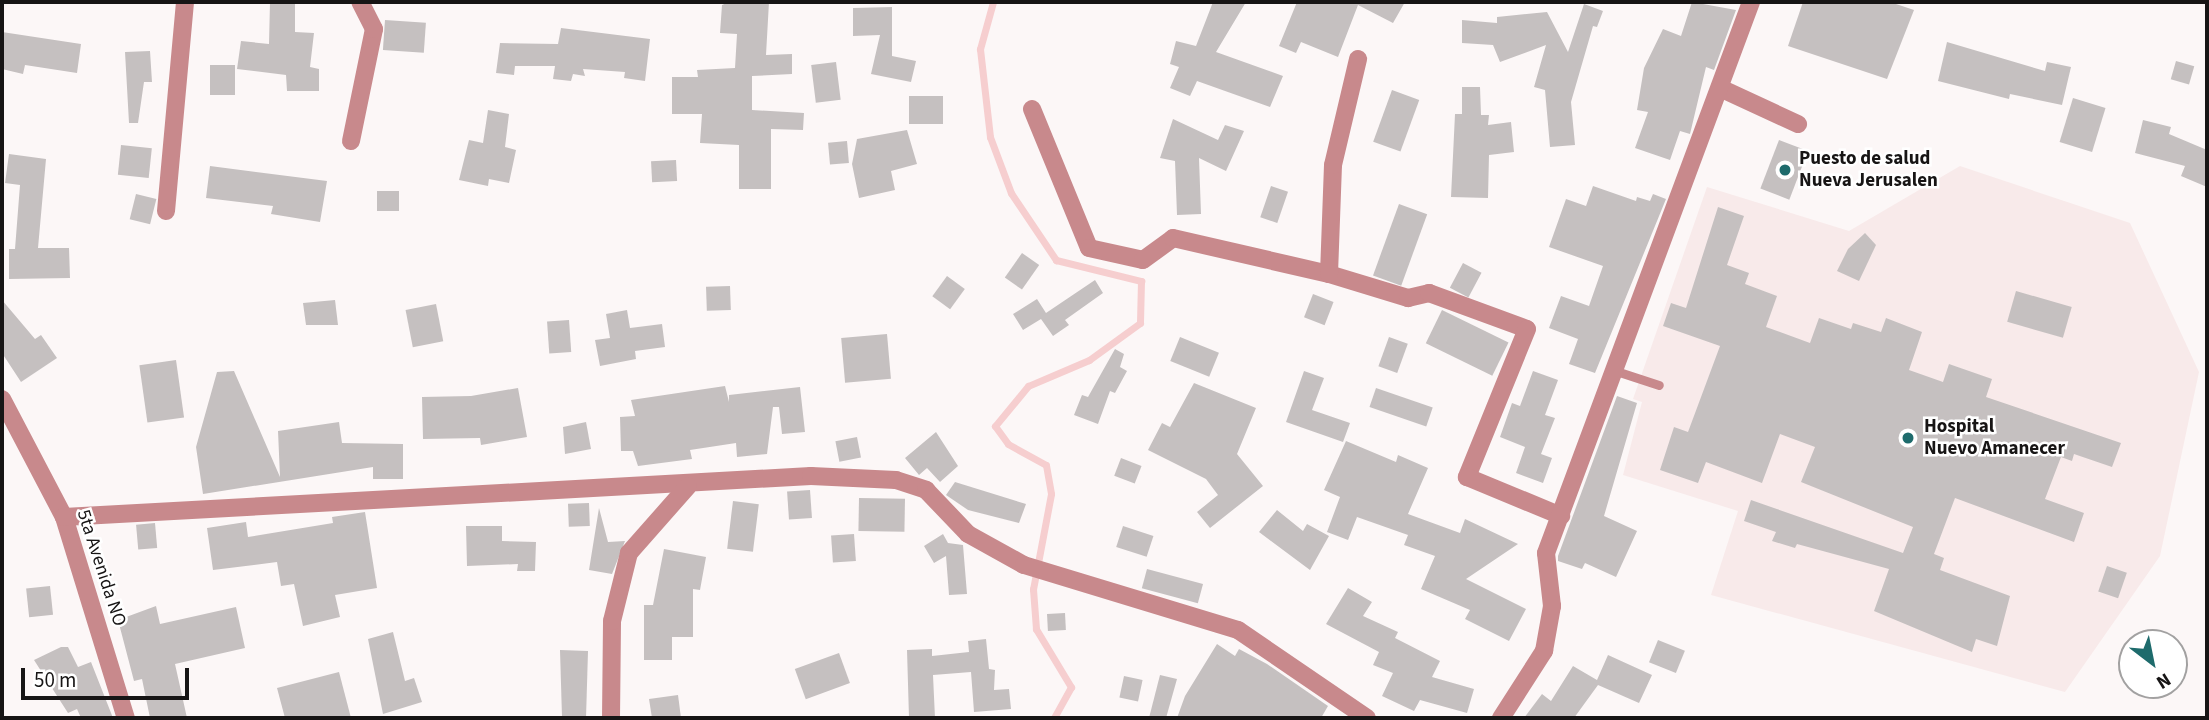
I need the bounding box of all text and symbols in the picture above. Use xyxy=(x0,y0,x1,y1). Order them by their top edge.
place label: Puesto de salud Nueva Jerusalen xyxy=(1799,148,1938,192)
marker: Puesto de salud Nueva Jerusalen xyxy=(1777,162,1793,178)
place label: Hospital Nuevo Amanecer xyxy=(1924,416,2065,460)
marker: Hospital Nuevo Amanecer xyxy=(1898,428,1918,448)
street label: 5ta Avenida NO xyxy=(71,507,131,629)
north arrow xyxy=(2118,629,2188,699)
scale bar xyxy=(24,654,192,698)
text: 50 m xyxy=(34,665,76,695)
text: N xyxy=(2151,666,2176,695)

